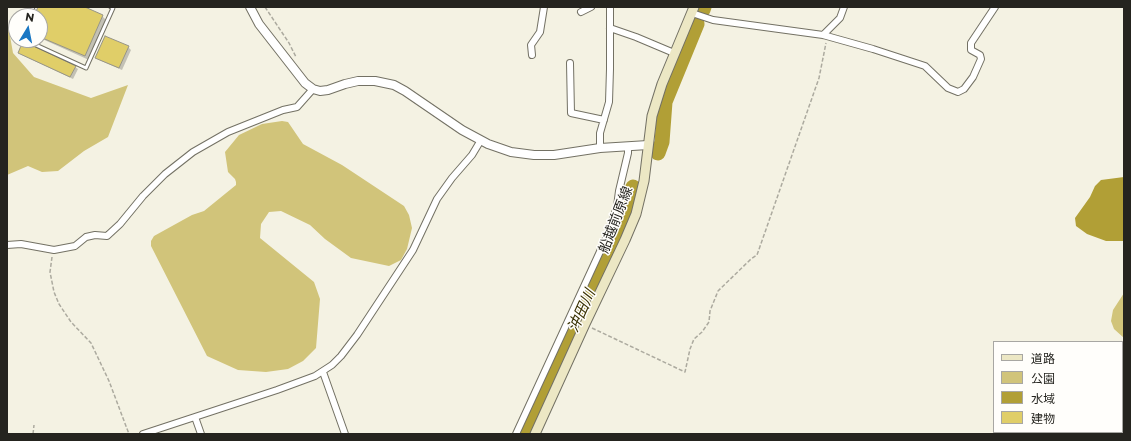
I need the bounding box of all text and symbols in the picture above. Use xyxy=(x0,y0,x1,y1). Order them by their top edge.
north arrow xyxy=(8,8,48,48)
text: N xyxy=(24,10,35,25)
street label: 船越前原線 xyxy=(596,184,636,256)
water label: 沖田川 xyxy=(565,287,599,335)
legend xyxy=(993,341,1123,433)
text: 道路 xyxy=(1031,351,1055,366)
text: 公園 xyxy=(1031,371,1055,386)
text: 水域 xyxy=(1031,391,1055,406)
text: 建物 xyxy=(1031,411,1055,426)

